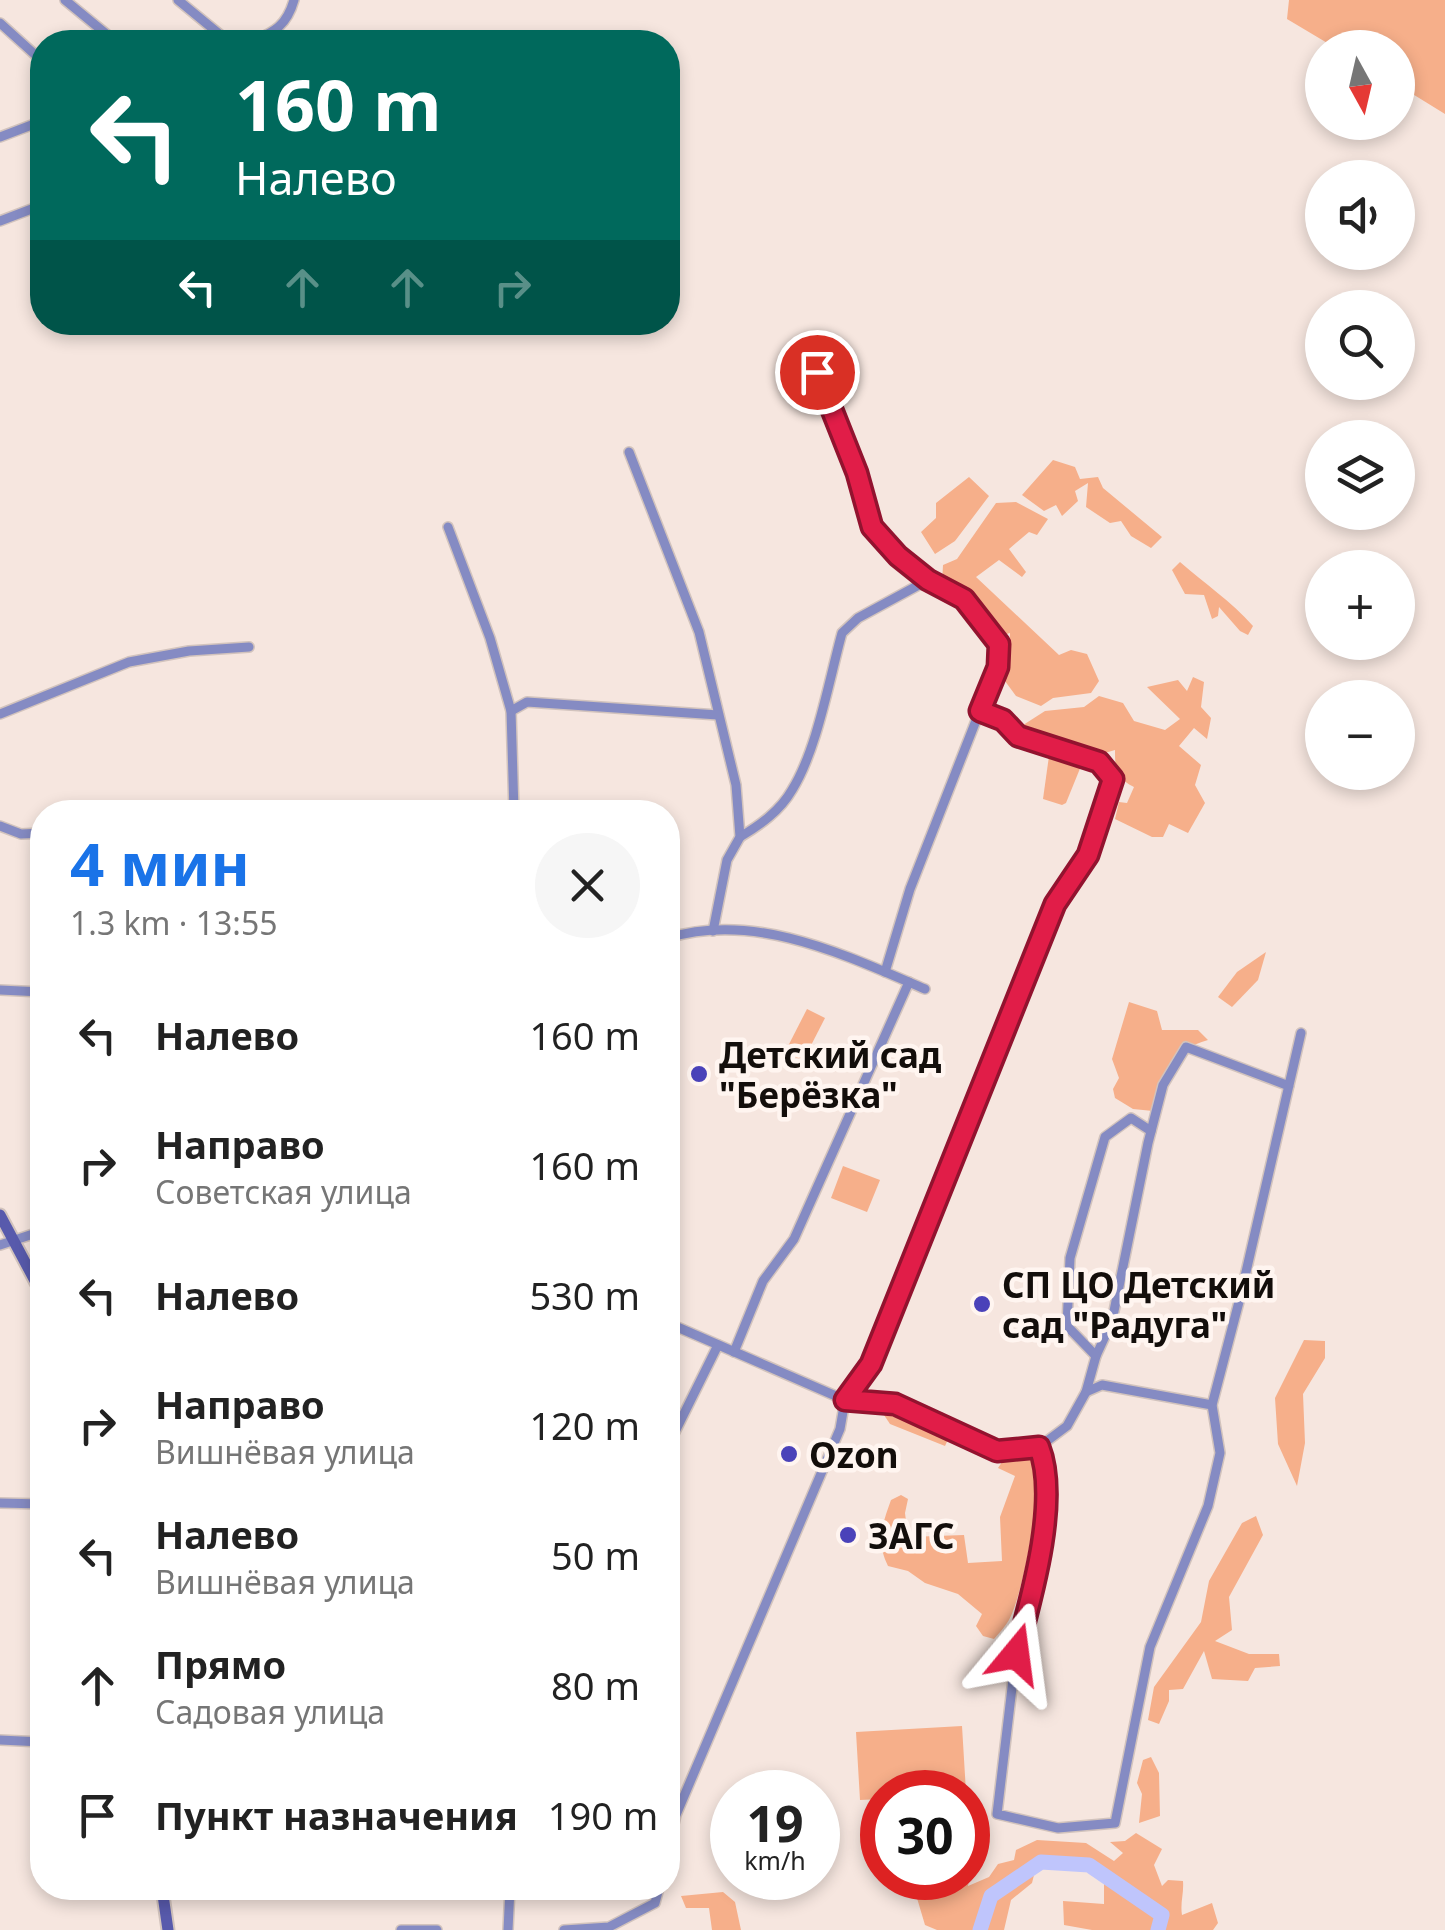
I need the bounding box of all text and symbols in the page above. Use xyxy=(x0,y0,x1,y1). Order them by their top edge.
north arrow xyxy=(1305,30,1415,140)
map controls xyxy=(1305,30,1415,790)
text: 160 m xyxy=(235,56,442,152)
icon: left xyxy=(70,70,200,200)
text: Налево xyxy=(235,147,397,208)
button: sound xyxy=(1305,160,1415,270)
icon: left xyxy=(170,260,225,315)
icon: ahead xyxy=(275,260,330,315)
icon: ahead xyxy=(380,260,435,315)
icon: right xyxy=(485,260,540,315)
button: search xyxy=(1305,290,1415,400)
pin xyxy=(775,330,860,415)
icon: arrive xyxy=(790,345,845,400)
button: layers xyxy=(1305,420,1415,530)
button: + xyxy=(1305,550,1415,660)
button: − xyxy=(1305,680,1415,790)
text: 4 мин xyxy=(70,822,250,904)
button: close xyxy=(535,833,640,938)
text: 1.3 km · 13:55 xyxy=(70,901,278,944)
icon: left xyxy=(70,1008,125,1063)
text: Налево xyxy=(155,1009,299,1061)
text: 160 m xyxy=(529,1009,640,1061)
place label: Детский сад "Берёзка" xyxy=(719,1031,941,1118)
marker: Детский сад "Берёзка" xyxy=(688,1063,710,1085)
text: Направо xyxy=(155,1118,325,1170)
icon: right xyxy=(70,1138,125,1193)
text: 160 m xyxy=(529,1139,640,1191)
text: Советская улица xyxy=(155,1170,412,1213)
place label: СП ЦО Детский сад "Радуга" xyxy=(1002,1261,1275,1348)
icon: left xyxy=(70,1268,125,1323)
text: Налево xyxy=(155,1269,299,1321)
text: 530 m xyxy=(529,1269,640,1321)
marker: СП ЦО Детский сад "Радуга" xyxy=(971,1293,993,1315)
text: Направо xyxy=(155,1378,325,1430)
icon: right xyxy=(70,1398,125,1453)
text: 120 m xyxy=(529,1399,640,1451)
text: Вишнёвая улица xyxy=(155,1430,415,1473)
place label: Ozon xyxy=(809,1431,899,1478)
marker: Ozon xyxy=(778,1443,800,1465)
text: Налево xyxy=(155,1508,299,1560)
place label: ЗАГС xyxy=(868,1512,955,1559)
marker: ЗАГС xyxy=(837,1524,859,1546)
icon: left xyxy=(70,1528,125,1583)
text: 50 m xyxy=(551,1529,640,1581)
text: Вишнёвая улица xyxy=(155,1560,415,1603)
position arrow xyxy=(964,1602,1068,1706)
text: Прямо xyxy=(155,1638,286,1690)
icon: ahead xyxy=(70,1658,125,1713)
text: 80 m xyxy=(551,1659,640,1711)
text: Садовая улица xyxy=(155,1690,385,1733)
speed limit sign: 30 xyxy=(860,1770,990,1900)
icon: arrive xyxy=(70,1788,125,1843)
text: Пункт назначения xyxy=(155,1789,518,1841)
text: 190 m xyxy=(548,1789,658,1841)
text: 19 xyxy=(746,1789,804,1857)
text: km/h xyxy=(744,1843,806,1877)

